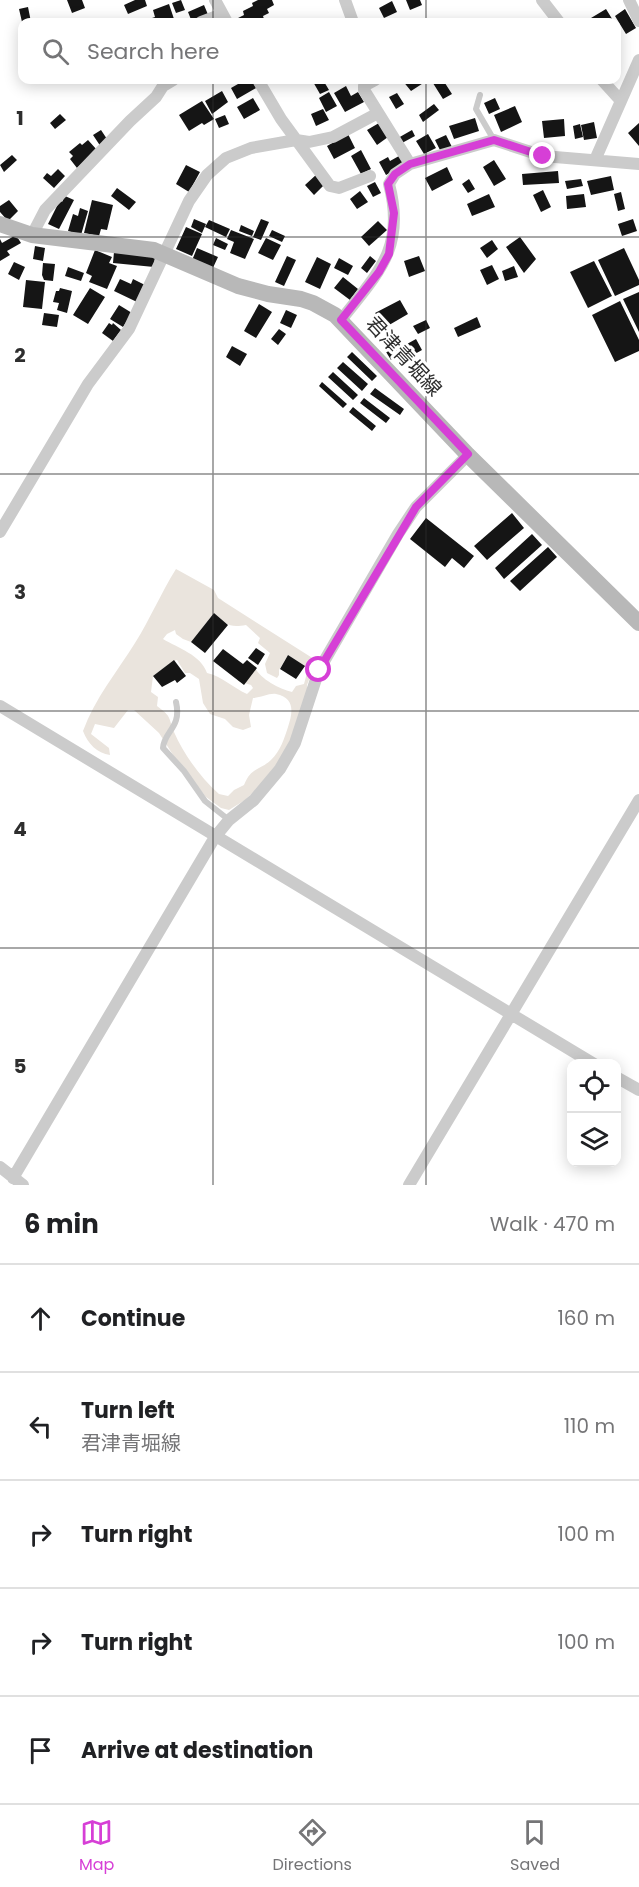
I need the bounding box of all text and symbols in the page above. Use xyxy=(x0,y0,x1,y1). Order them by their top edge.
search box xyxy=(18,18,621,84)
icon: search xyxy=(39,35,72,68)
text: Search here xyxy=(87,36,220,67)
text: 1 xyxy=(16,104,24,132)
route end xyxy=(529,142,555,168)
street label: 君津青堀線 xyxy=(360,310,448,402)
text: 2 xyxy=(14,341,26,369)
text: 3 xyxy=(14,578,26,606)
route start xyxy=(305,656,331,682)
text: 4 xyxy=(13,815,27,843)
text: 5 xyxy=(14,1052,27,1080)
map controls xyxy=(567,1059,621,1167)
button: locate xyxy=(567,1059,621,1113)
button: layers xyxy=(567,1113,621,1167)
text: 6 min xyxy=(24,1206,99,1242)
text: Walk · 470 m xyxy=(490,1210,615,1238)
icon: ahead xyxy=(24,1302,57,1335)
text: Continue xyxy=(81,1303,185,1334)
text: 160 m xyxy=(557,1304,615,1332)
text: Turn left xyxy=(81,1395,175,1426)
icon: left xyxy=(24,1410,57,1443)
text: 110 m xyxy=(564,1412,615,1440)
text: 君津青堀線 xyxy=(81,1429,181,1457)
icon: right xyxy=(24,1518,57,1551)
text: Turn right xyxy=(81,1519,192,1550)
text: 100 m xyxy=(558,1520,615,1548)
icon: right xyxy=(24,1626,57,1659)
text: Turn right xyxy=(81,1627,192,1658)
text: 100 m xyxy=(558,1628,615,1656)
icon: arrive xyxy=(24,1734,57,1767)
text: Arrive at destination xyxy=(81,1735,313,1766)
tab: Map xyxy=(79,1816,114,1877)
tab: Directions xyxy=(273,1816,352,1877)
tab: Saved xyxy=(510,1816,560,1877)

